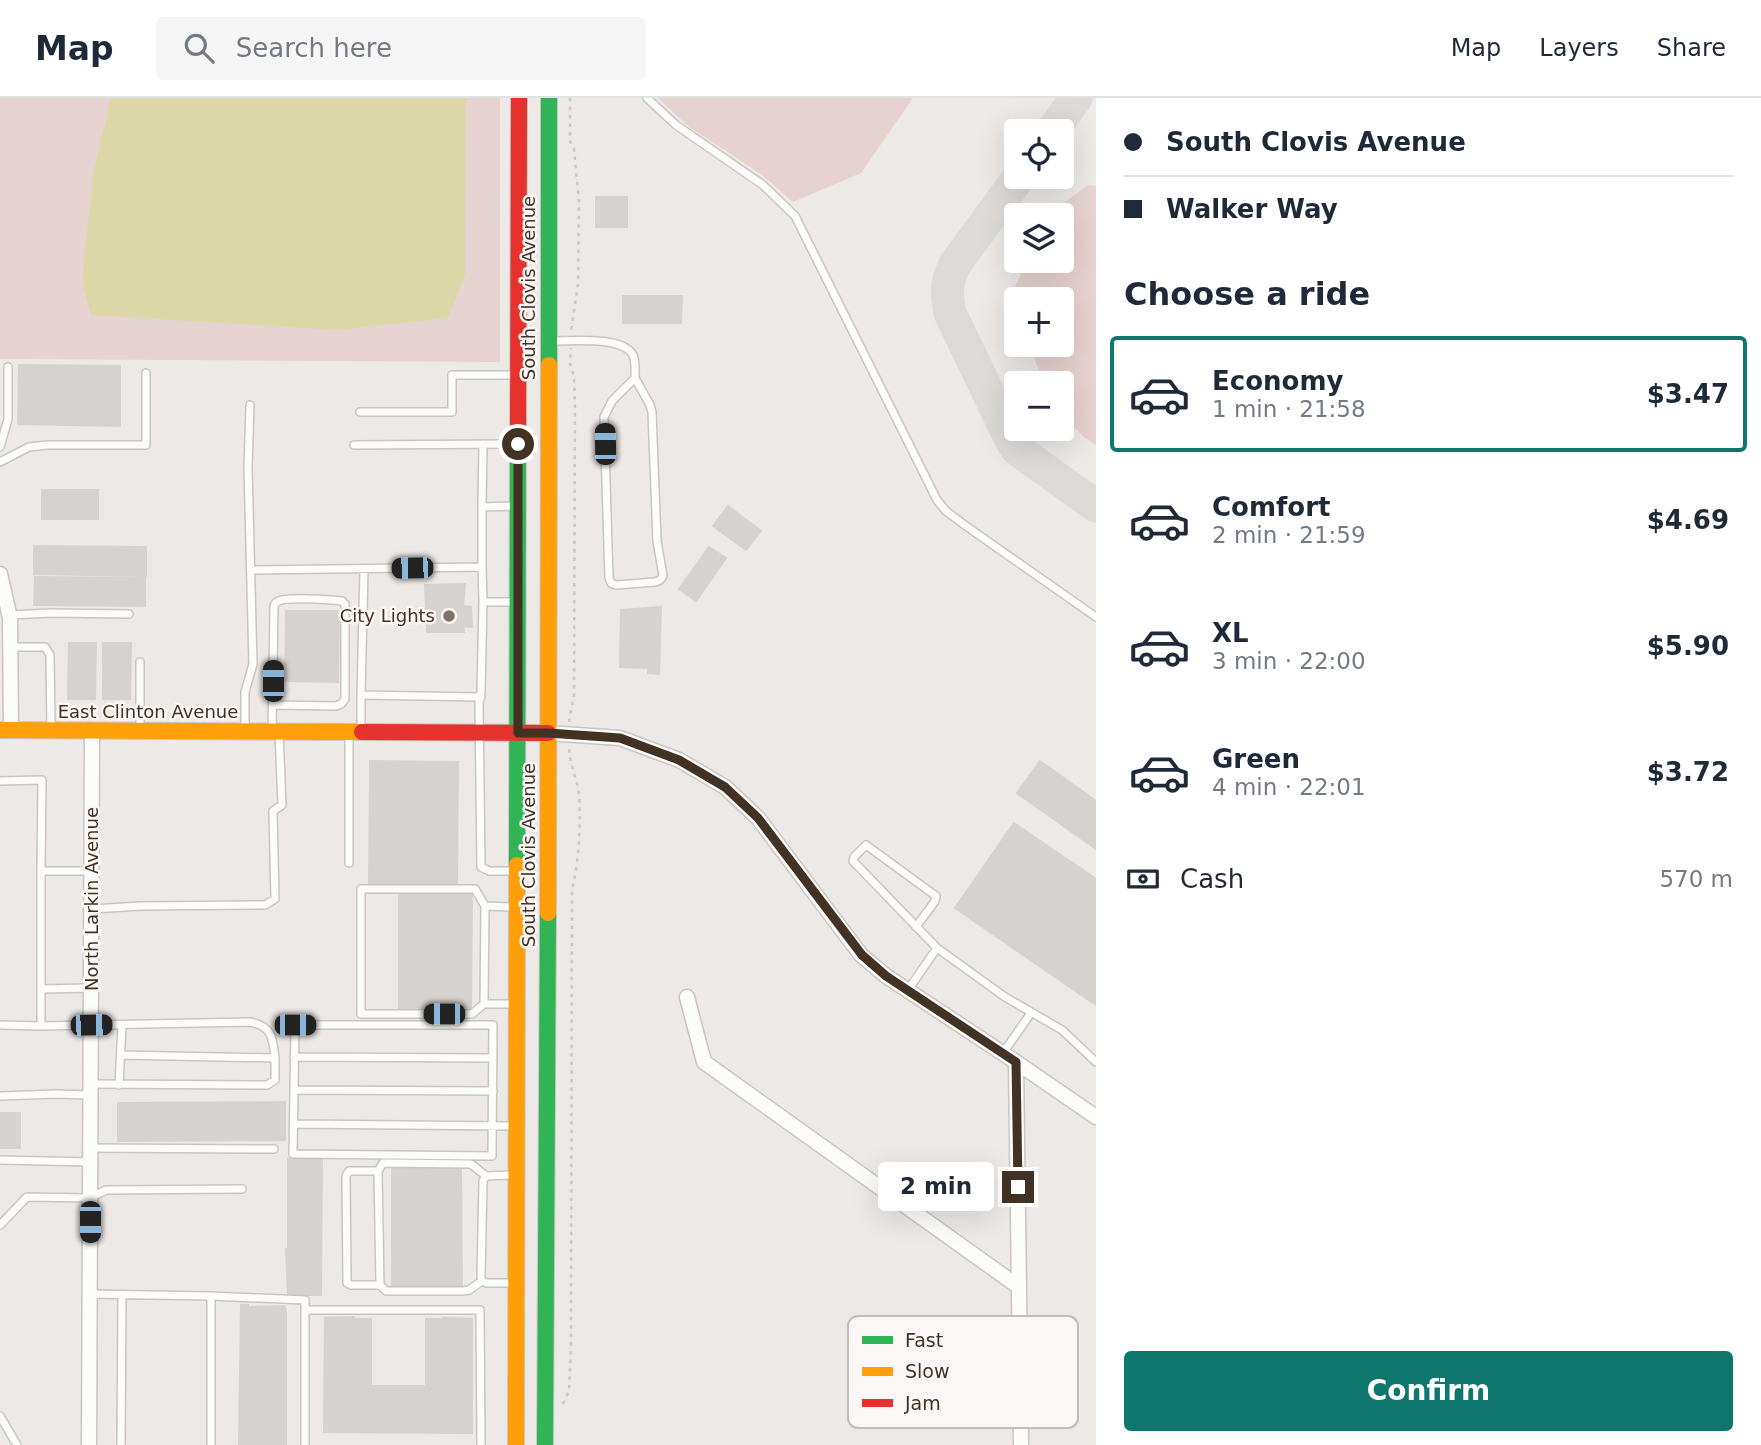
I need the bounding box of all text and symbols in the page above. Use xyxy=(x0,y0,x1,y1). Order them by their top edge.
search box xyxy=(156,17,646,80)
text: Map xyxy=(35,29,114,68)
icon: search xyxy=(180,29,218,67)
text: Search here xyxy=(236,33,392,63)
text: Map xyxy=(1451,34,1501,62)
text: Layers xyxy=(1539,34,1619,62)
text: Share xyxy=(1657,34,1726,62)
map controls xyxy=(1004,119,1074,441)
button: locate xyxy=(1004,119,1074,189)
text: South Clovis Avenue xyxy=(1166,127,1466,157)
text: Walker Way xyxy=(1166,194,1338,224)
street label: South Clovis Avenue xyxy=(518,196,539,380)
button: layers xyxy=(1004,203,1074,273)
text: Choose a ride xyxy=(1124,275,1370,313)
button: + xyxy=(1004,287,1074,357)
icon: car xyxy=(1128,363,1191,426)
text: Economy xyxy=(1212,366,1343,396)
button: − xyxy=(1004,371,1074,441)
text: $3.47 xyxy=(1647,379,1729,409)
text: 1 min · 21:58 xyxy=(1212,396,1366,422)
car xyxy=(595,423,616,465)
route start xyxy=(502,428,534,460)
icon: car xyxy=(1128,489,1191,552)
text: Comfort xyxy=(1212,492,1330,522)
text: $4.69 xyxy=(1647,505,1729,535)
text: 2 min · 21:59 xyxy=(1212,522,1366,548)
car xyxy=(391,557,434,579)
place label: City Lights xyxy=(340,605,435,626)
marker: City Lights xyxy=(441,608,457,624)
icon: car xyxy=(1128,615,1191,678)
text: XL xyxy=(1212,618,1249,648)
text: $5.90 xyxy=(1647,631,1729,661)
text: 3 min · 22:00 xyxy=(1212,648,1366,674)
car xyxy=(263,660,284,702)
street label: East Clinton Avenue xyxy=(58,701,238,722)
icon: car xyxy=(1128,741,1191,804)
text: Green xyxy=(1212,744,1300,774)
text: $3.72 xyxy=(1647,757,1729,787)
street label: South Clovis Avenue xyxy=(518,763,539,947)
text: 4 min · 22:01 xyxy=(1212,774,1366,800)
street label: North Larkin Avenue xyxy=(81,807,102,991)
icon: cash xyxy=(1124,860,1162,898)
text: Cash xyxy=(1180,864,1244,894)
text: 570 m xyxy=(1659,866,1733,892)
car xyxy=(424,1004,466,1025)
car xyxy=(70,1014,113,1036)
car xyxy=(275,1015,317,1036)
callout: 2 min xyxy=(878,1162,993,1212)
route end xyxy=(1002,1171,1034,1203)
text: 2 min xyxy=(900,1173,972,1199)
car xyxy=(80,1201,101,1243)
legend xyxy=(848,1316,1078,1428)
text: Fast xyxy=(905,1329,943,1351)
button: Confirm xyxy=(1124,1351,1733,1431)
text: Slow xyxy=(905,1360,950,1382)
text: Jam xyxy=(904,1392,941,1414)

